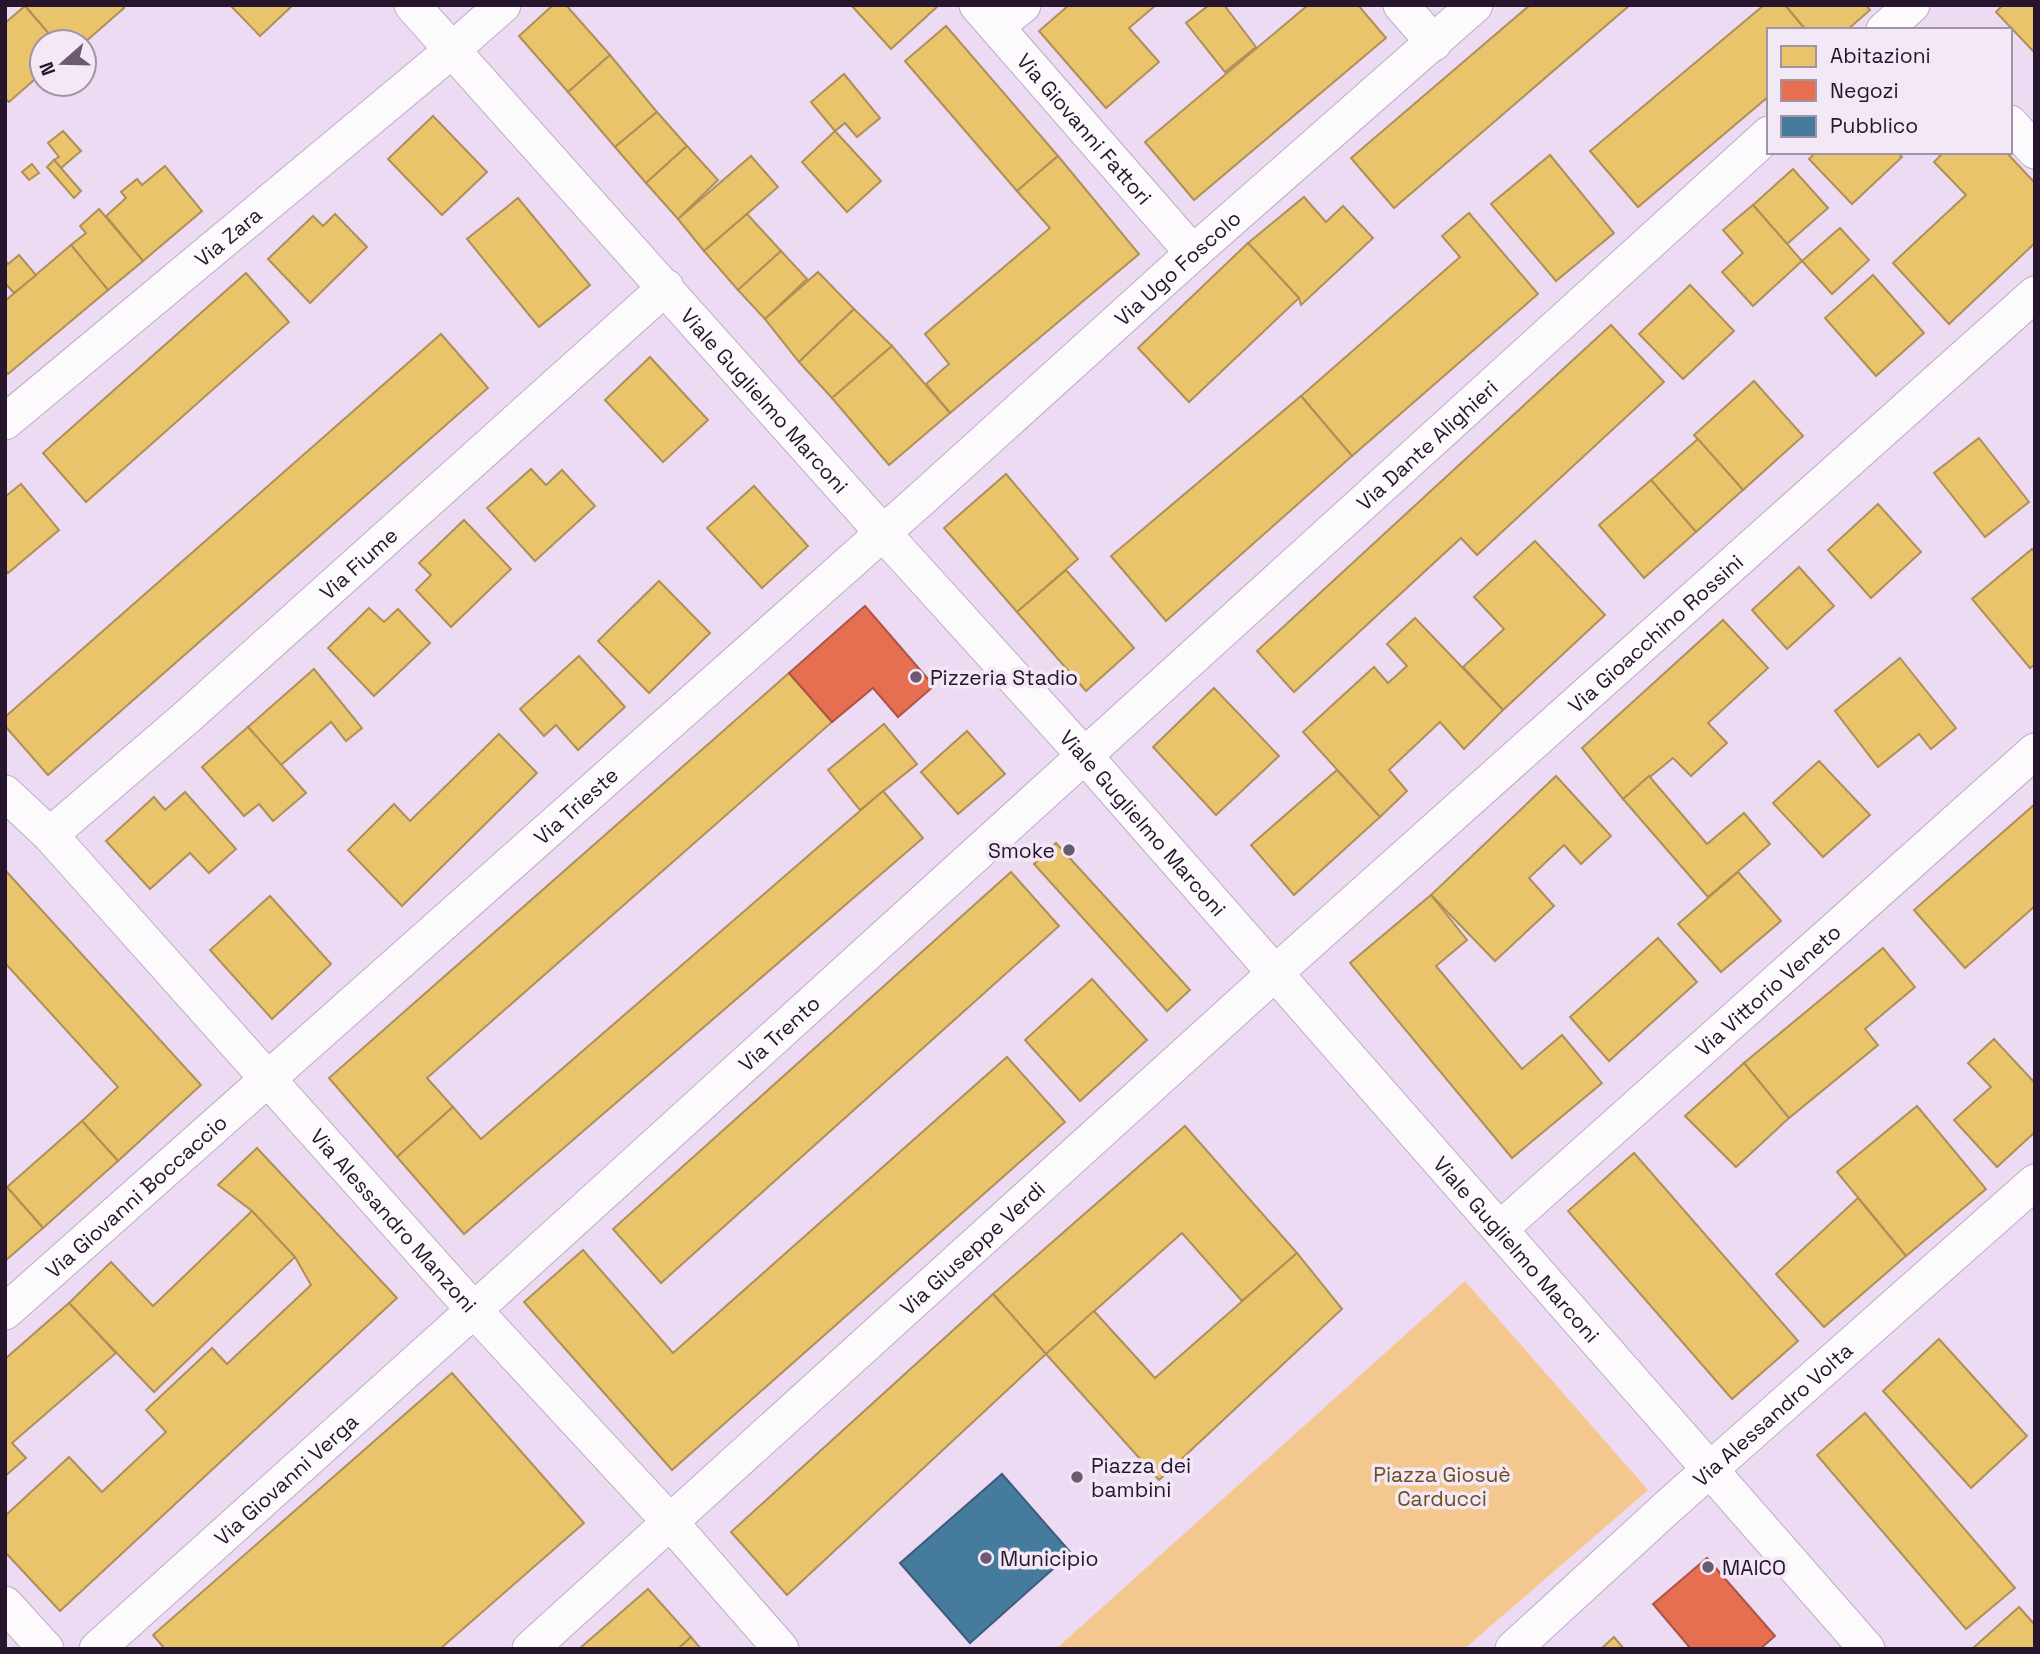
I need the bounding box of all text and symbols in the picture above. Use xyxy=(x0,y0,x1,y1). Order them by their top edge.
north arrow xyxy=(28,28,98,98)
legend xyxy=(1767,28,2012,154)
text: Abitazioni xyxy=(1830,42,1931,69)
street label: Via Giovanni Fattori xyxy=(1011,47,1158,210)
text: N xyxy=(34,58,61,79)
text: Negozi xyxy=(1830,77,1899,104)
text: Pubblico xyxy=(1830,112,1918,139)
street label: Via Zara xyxy=(189,201,267,272)
street label: Via Ugo Foscolo xyxy=(1109,204,1246,331)
street label: Viale Guglielmo Marconi xyxy=(675,302,854,499)
street label: Via Dante Alighieri xyxy=(1350,374,1503,516)
street label: Via Fiume xyxy=(314,521,403,605)
street label: Via Gioacchino Rossini xyxy=(1562,548,1748,718)
place label: Pizzeria Stadio xyxy=(930,664,1078,691)
marker: Pizzeria Stadio xyxy=(908,669,924,685)
street label: Viale Guglielmo Marconi xyxy=(1054,724,1232,922)
street label: Via Trieste xyxy=(528,761,624,850)
place label: Smoke xyxy=(988,837,1055,864)
marker: Smoke xyxy=(1061,842,1077,858)
street label: Via Vittorio Veneto xyxy=(1689,918,1846,1062)
street label: Via Trento xyxy=(733,989,825,1077)
street label: Via Giovanni Boccaccio xyxy=(40,1108,232,1283)
street label: Via Alessandro Manzoni xyxy=(305,1123,483,1318)
street label: Viale Guglielmo Marconi xyxy=(1428,1150,1606,1348)
street label: Via Giuseppe Verdi xyxy=(894,1175,1050,1321)
street label: Via Alessandro Volta xyxy=(1687,1336,1858,1492)
street label: Via Giovanni Verga xyxy=(208,1408,363,1551)
place label: Piazza dei bambini xyxy=(1091,1452,1191,1503)
park label: Piazza Giosuè Carducci xyxy=(1373,1461,1511,1512)
marker: Piazza dei bambini xyxy=(1069,1469,1085,1485)
place label: Municipio xyxy=(1000,1545,1098,1572)
marker: Municipio xyxy=(978,1550,994,1566)
place label: MAICO xyxy=(1722,1554,1786,1581)
marker: MAICO xyxy=(1700,1559,1716,1575)

